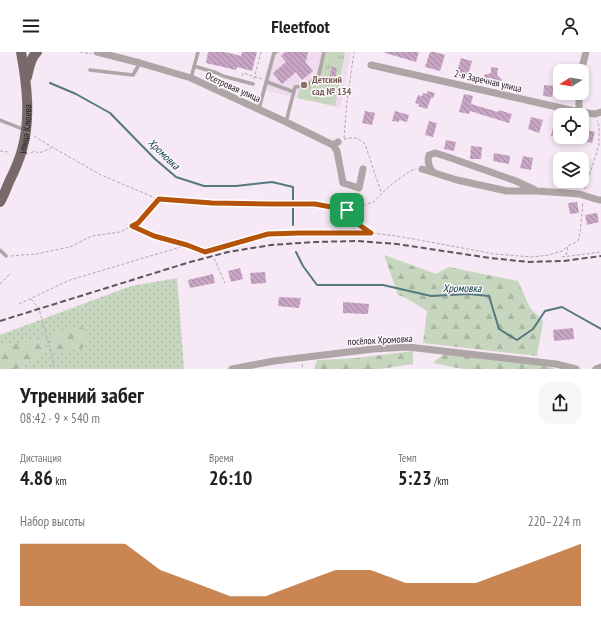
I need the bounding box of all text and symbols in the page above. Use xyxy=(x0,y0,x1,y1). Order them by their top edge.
icon: menu xyxy=(20,15,42,37)
text: Fleetfoot xyxy=(271,15,330,38)
icon: person xyxy=(559,15,581,37)
north arrow xyxy=(553,64,589,100)
map controls xyxy=(553,64,589,188)
street label: 2-я Заречная улица xyxy=(453,67,523,95)
street label: Осетровая улица xyxy=(203,69,263,105)
place label: Детский сад № 134 xyxy=(312,73,352,98)
marker: Детский сад № 134 xyxy=(299,80,309,90)
street label: улица Клюева xyxy=(15,104,34,155)
button: locate xyxy=(553,108,589,144)
water label: Хромовка xyxy=(145,136,183,173)
button: layers xyxy=(553,152,589,188)
pin xyxy=(330,193,364,227)
icon: arrive xyxy=(336,199,358,221)
water label: Хромовка xyxy=(443,281,482,295)
street label: посёлок Хромовка xyxy=(347,332,413,348)
text: Утренний забег xyxy=(20,381,144,409)
button: share xyxy=(539,382,581,424)
text: 08:42 · 9 × 540 m xyxy=(20,410,100,427)
text: Дистанция xyxy=(20,451,61,465)
text: Время xyxy=(209,451,234,465)
text: Темп xyxy=(398,451,417,465)
text: 4.86 xyxy=(20,465,53,491)
text: 26:10 xyxy=(209,465,252,491)
text: 5:23 xyxy=(398,465,432,491)
text: km xyxy=(53,474,67,488)
text: /km xyxy=(432,474,449,488)
text: Набор высоты xyxy=(20,513,85,530)
text: 220–224 m xyxy=(528,513,581,530)

